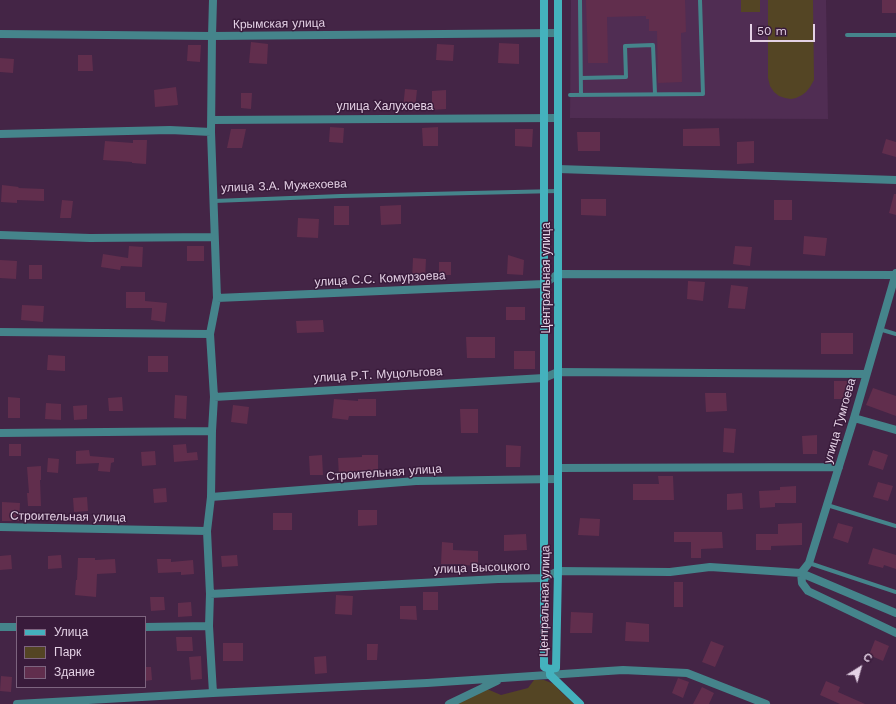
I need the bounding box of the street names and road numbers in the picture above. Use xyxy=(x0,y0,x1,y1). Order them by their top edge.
street label: Крымская улица xyxy=(233,16,325,32)
street label: улица Халухоева xyxy=(337,99,433,113)
street label: улица З.А. Мужехоева xyxy=(221,177,347,195)
street label: Центральная улица xyxy=(539,222,553,334)
street label: улица С.С. Комурзоева xyxy=(314,268,446,290)
street label: улица Р.Т. Муцольгова xyxy=(313,364,443,386)
street label: улица Тумгоева xyxy=(821,377,859,465)
street label: Строительная улица xyxy=(326,462,442,484)
street label: Строительная улица xyxy=(10,509,126,525)
street label: Центральная улица xyxy=(537,545,553,657)
street label: улица Высоцкого xyxy=(434,559,530,577)

